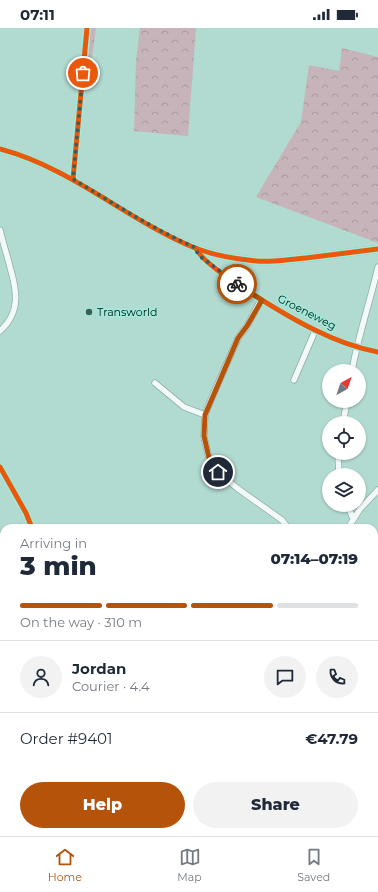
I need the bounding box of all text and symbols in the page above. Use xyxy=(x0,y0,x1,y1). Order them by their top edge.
text: 07:11 xyxy=(20,5,55,24)
pin xyxy=(66,56,100,90)
icon: bag xyxy=(72,62,94,84)
courier xyxy=(217,264,257,304)
icon: bike xyxy=(226,273,248,295)
street label: Groeneweg xyxy=(275,291,339,333)
place label: Transworld xyxy=(97,305,157,319)
marker: Transworld xyxy=(84,307,94,317)
north arrow xyxy=(322,364,366,408)
map controls xyxy=(322,364,366,512)
button: locate xyxy=(322,416,366,460)
pin xyxy=(201,455,235,489)
icon: home xyxy=(207,461,229,483)
button: layers xyxy=(322,468,366,512)
text: Arriving in xyxy=(20,535,87,551)
text: 07:14–07:19 xyxy=(271,549,358,568)
text: 3 min xyxy=(20,550,97,582)
text: On the way · 310 m xyxy=(20,614,142,630)
button: person xyxy=(20,656,62,698)
button: chat xyxy=(264,656,306,698)
button: phone xyxy=(316,656,358,698)
text: Jordan xyxy=(72,659,126,678)
text: Courier · 4.4 xyxy=(72,678,150,694)
text: Order #9401 xyxy=(20,729,112,748)
text: €47.79 xyxy=(305,729,358,748)
button: Help xyxy=(20,782,185,828)
button: Share xyxy=(193,782,358,828)
tab: Home xyxy=(48,846,82,884)
tab: Map xyxy=(177,846,202,884)
tab: Saved xyxy=(297,846,330,884)

